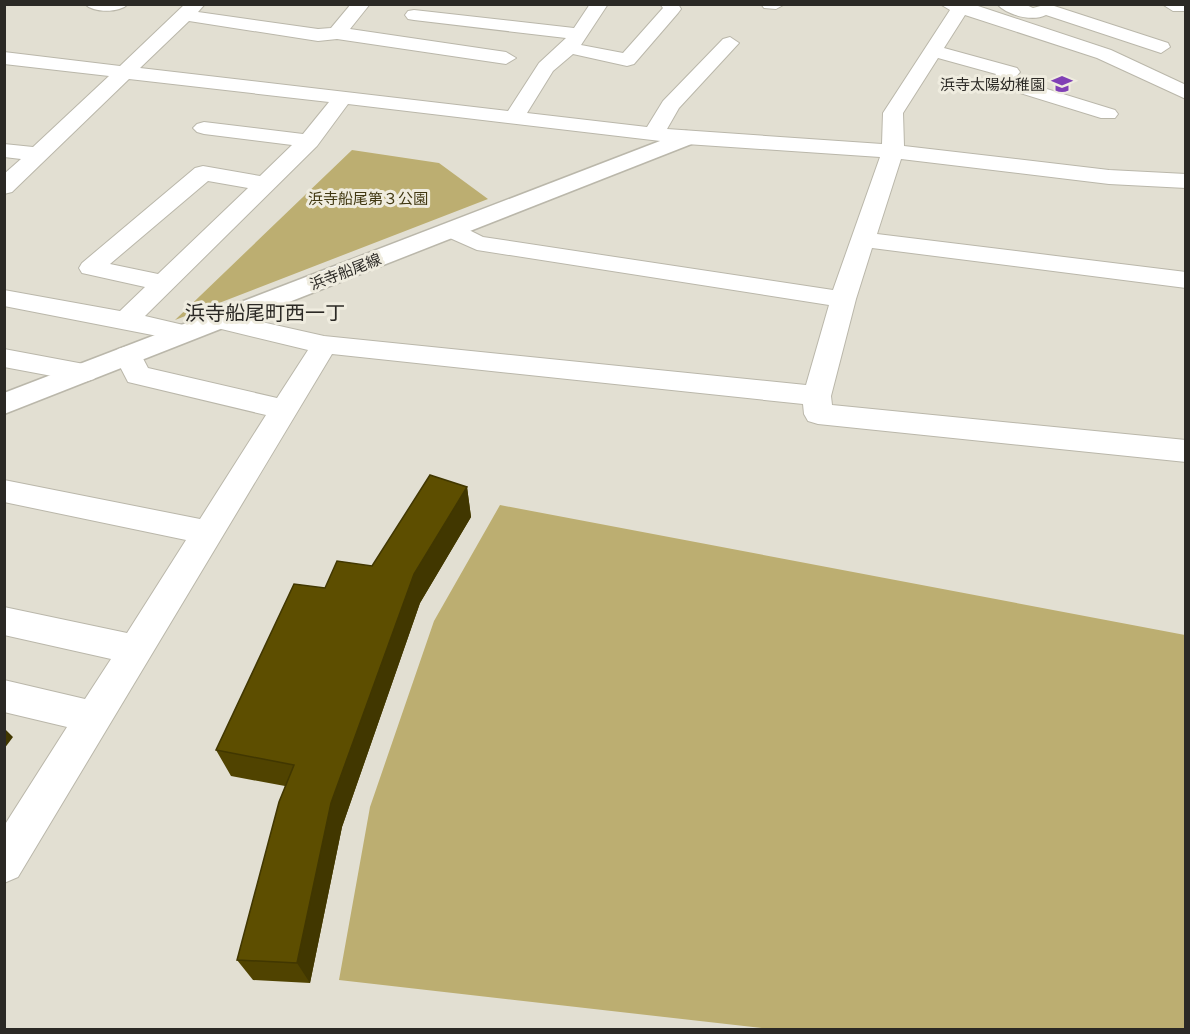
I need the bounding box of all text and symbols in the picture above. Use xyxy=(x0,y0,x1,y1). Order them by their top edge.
school or university icon: 浜寺太陽幼稚園 xyxy=(1050,72,1074,96)
place label: 浜寺太陽幼稚園 xyxy=(940,74,1045,94)
park label: 浜寺船尾第３公園 xyxy=(308,188,428,208)
street label: 浜寺船尾線 xyxy=(306,248,384,294)
district label: 浜寺船尾町西一丁 xyxy=(185,299,345,326)

